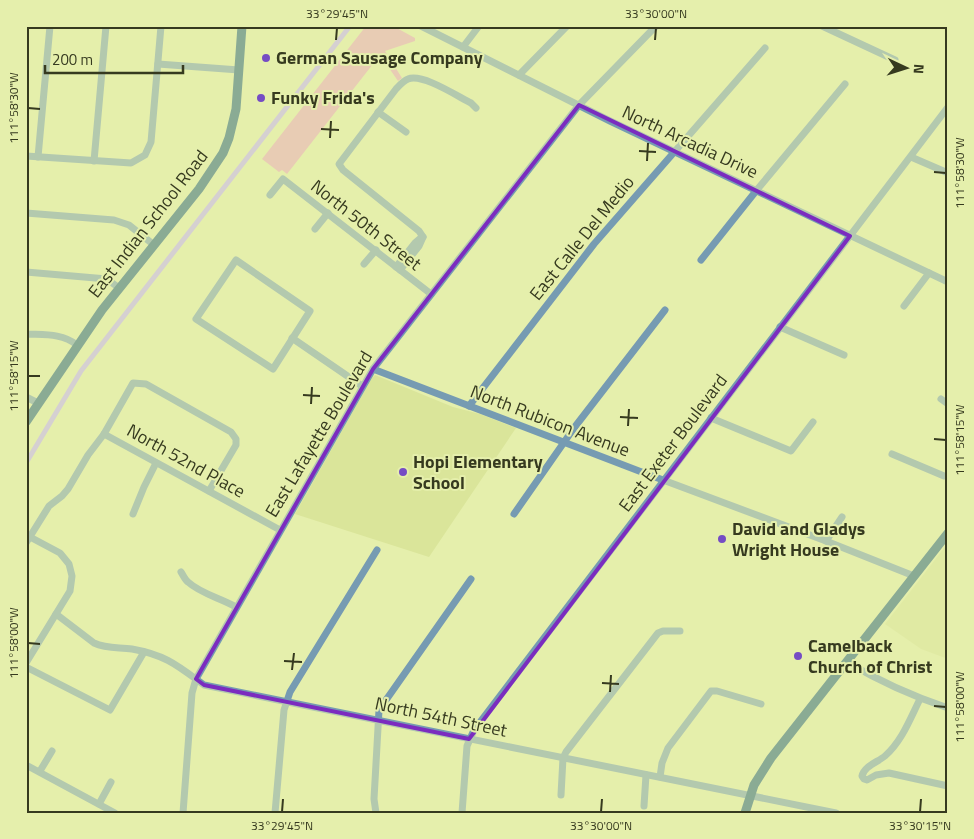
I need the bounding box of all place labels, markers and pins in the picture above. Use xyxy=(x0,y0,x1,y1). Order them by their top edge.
place label: German Sausage Company xyxy=(276,44,483,71)
marker: German Sausage Company xyxy=(260,52,272,64)
place label: Funky Frida's xyxy=(271,84,375,111)
marker: Funky Frida's xyxy=(255,92,267,104)
place label: Hopi Elementary School xyxy=(413,448,543,496)
marker: Hopi Elementary School xyxy=(397,466,409,478)
place label: David and Gladys Wright House xyxy=(732,515,865,563)
marker: David and Gladys Wright House xyxy=(716,533,728,545)
place label: Camelback Church of Christ xyxy=(808,632,933,680)
marker: Camelback Church of Christ xyxy=(792,650,804,662)

